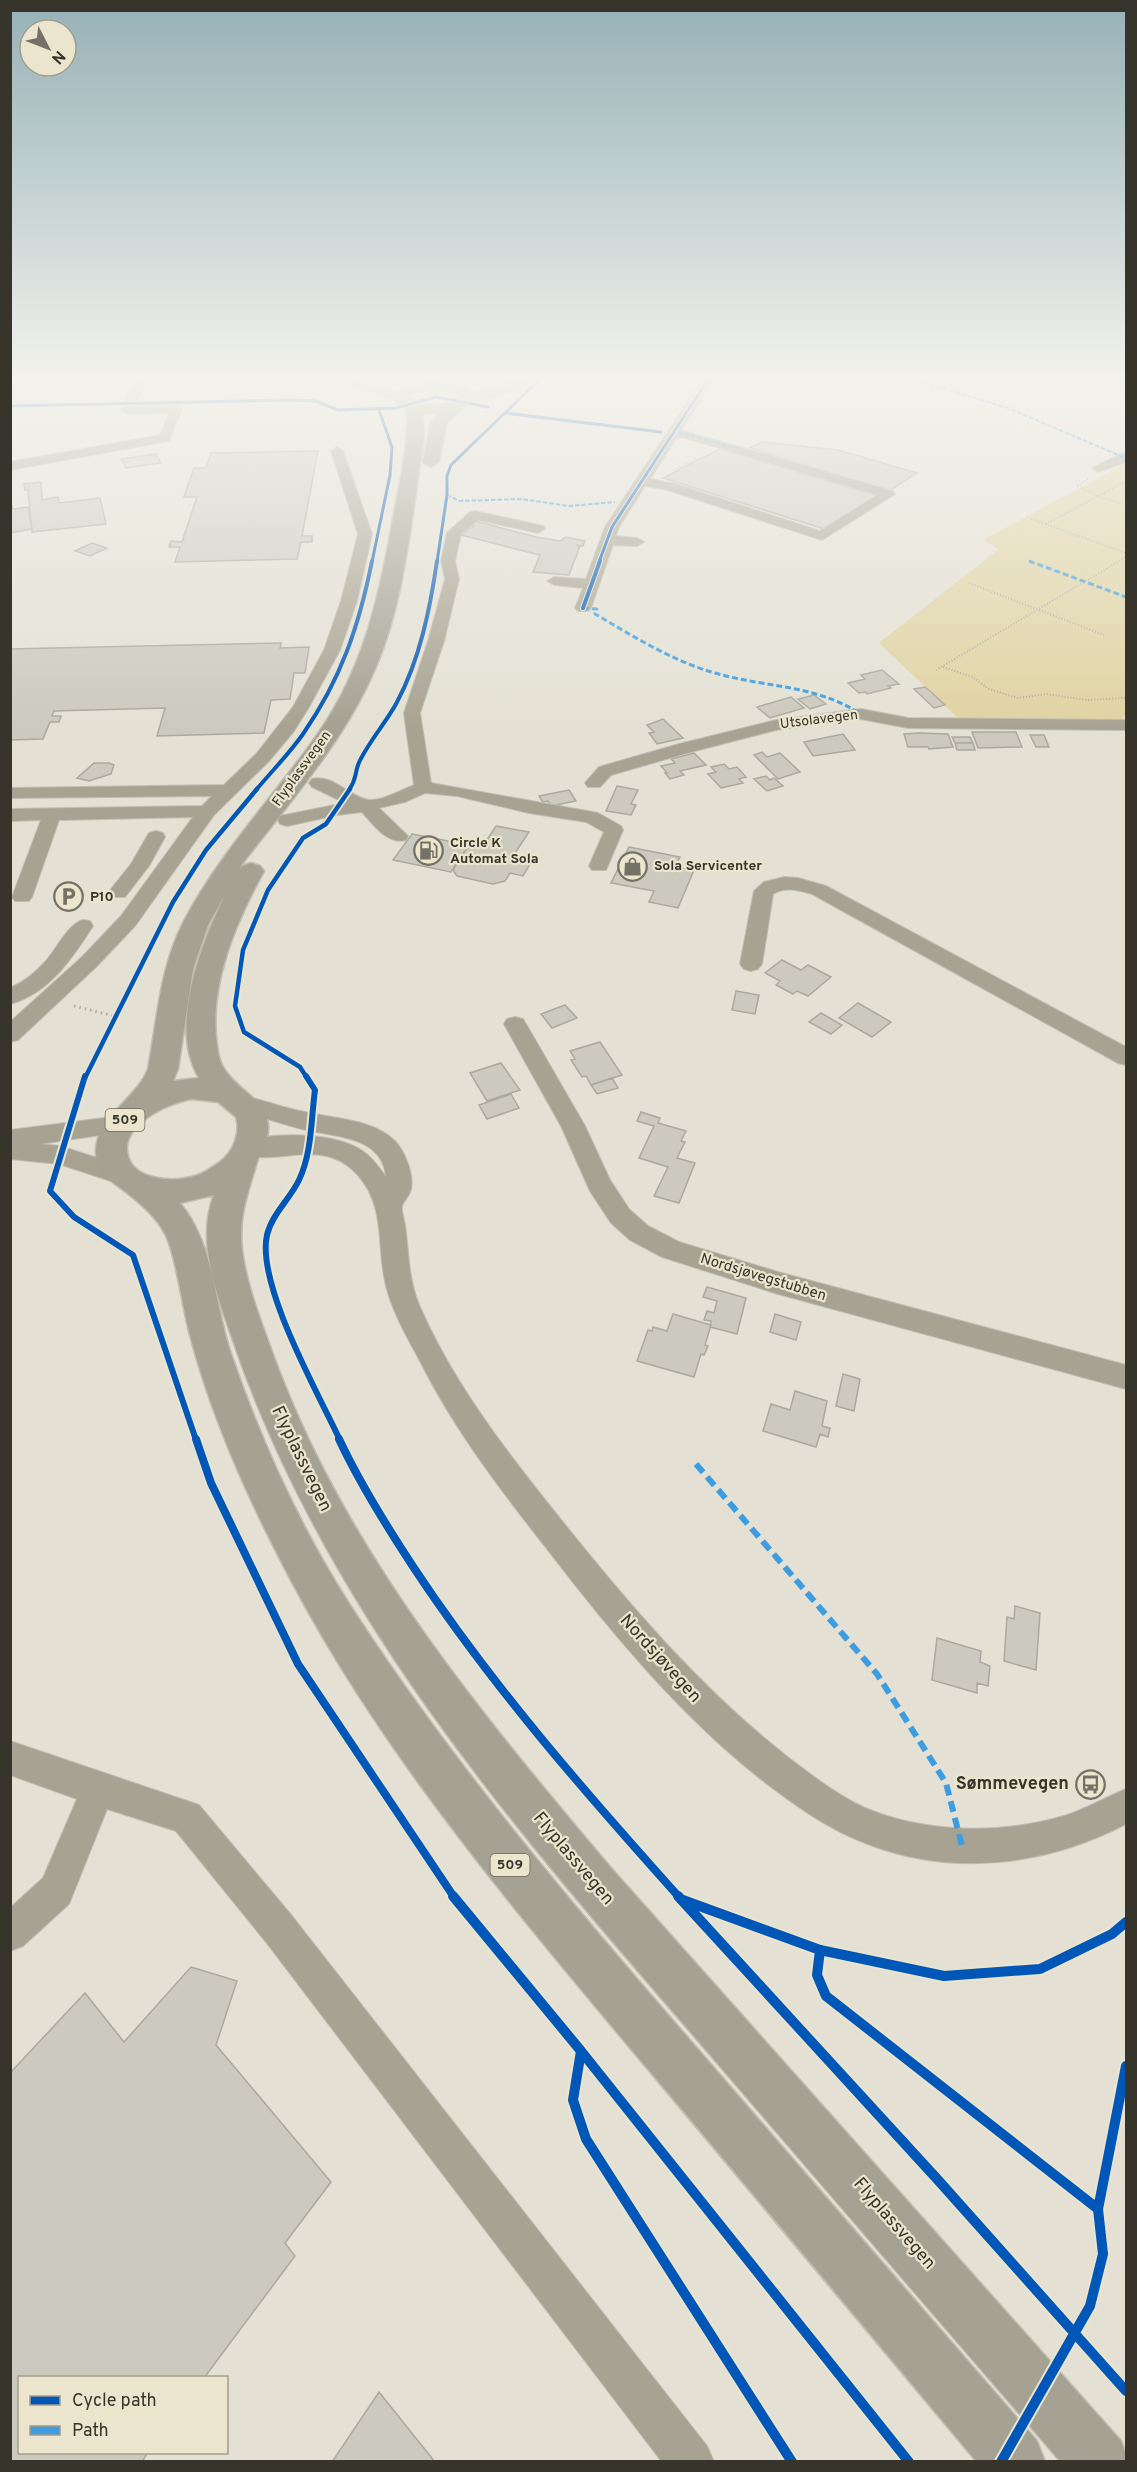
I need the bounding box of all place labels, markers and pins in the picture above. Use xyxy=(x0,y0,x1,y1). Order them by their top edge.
fuel station icon: Circle K Automat Sola xyxy=(413,835,445,867)
place label: Circle K Automat Sola xyxy=(450,835,539,868)
shop icon: Sola Servicenter xyxy=(617,850,649,882)
place label: Sola Servicenter xyxy=(654,858,762,875)
parking icon: P10 xyxy=(53,881,85,913)
place label: P10 xyxy=(90,889,114,906)
bus stop icon: Sømmevegen xyxy=(1074,1768,1106,1800)
place label: Sømmevegen xyxy=(956,1773,1069,1796)

